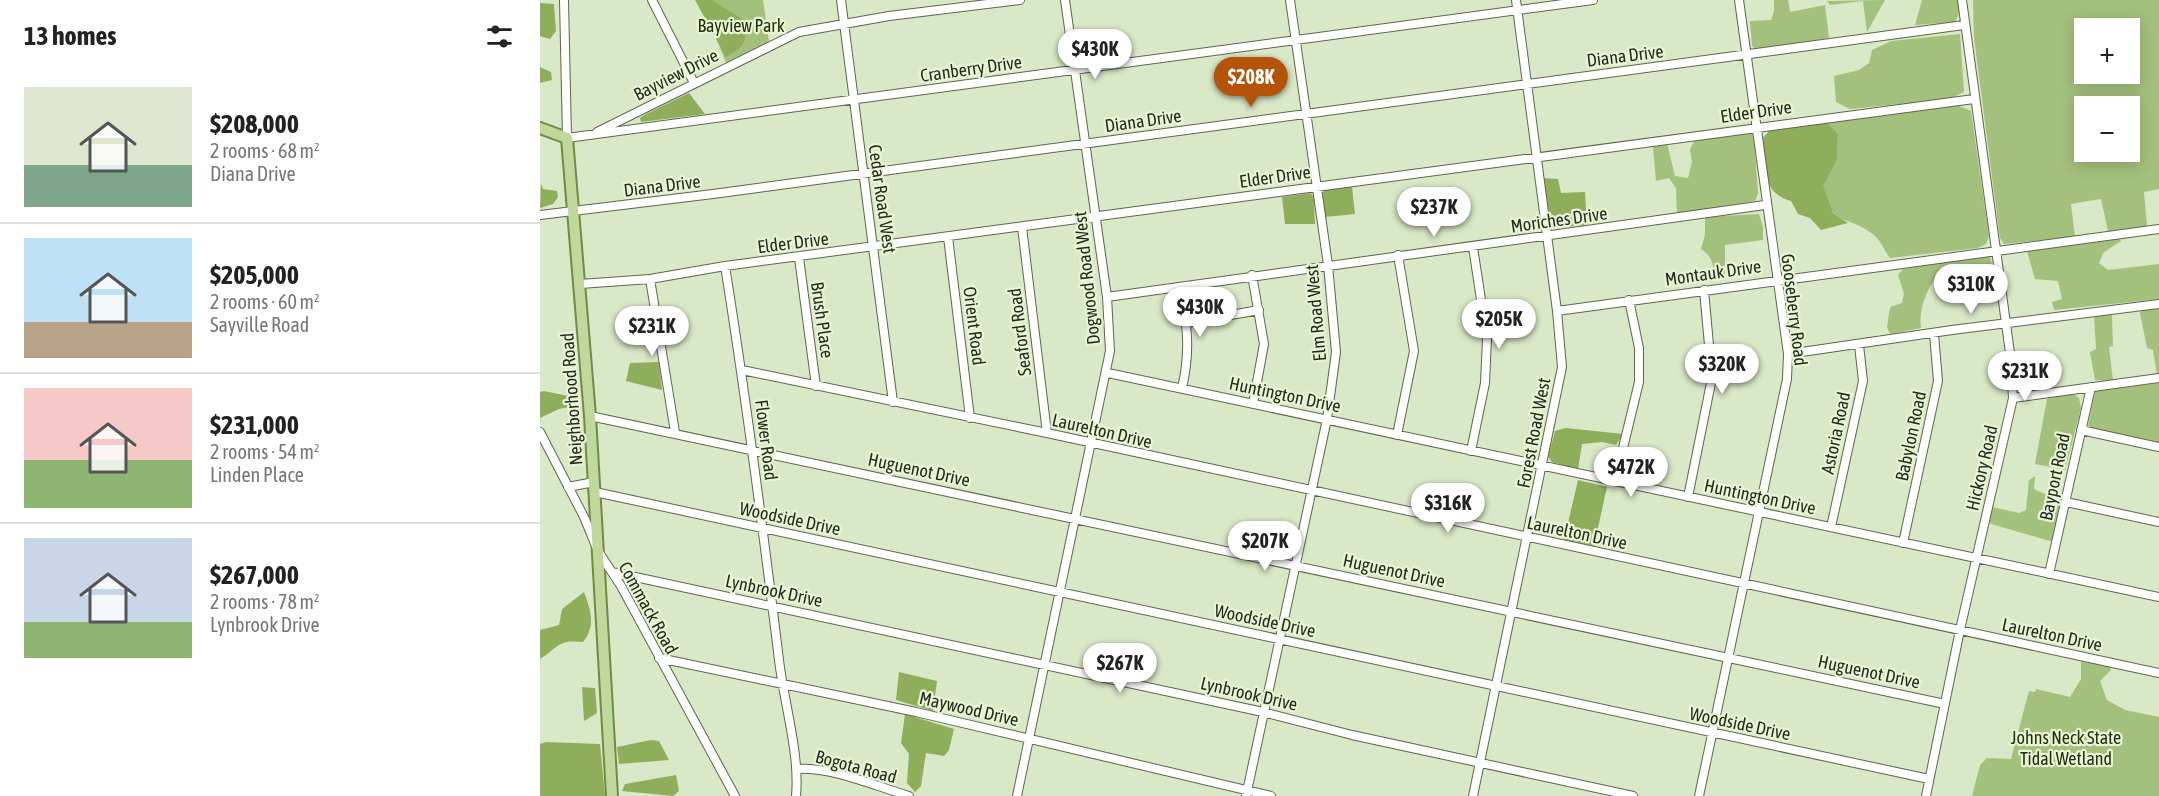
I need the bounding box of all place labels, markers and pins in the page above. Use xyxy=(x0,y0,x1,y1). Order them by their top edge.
pin: $430K xyxy=(1053,29,1137,80)
pin: $208K xyxy=(1209,57,1293,108)
pin: $237K xyxy=(1392,187,1476,238)
pin: $310K xyxy=(1929,264,2013,315)
pin: $430K xyxy=(1158,287,1242,338)
pin: $205K xyxy=(1457,299,1541,350)
pin: $231K xyxy=(610,306,694,357)
pin: $320K xyxy=(1680,344,1764,395)
pin: $231K xyxy=(1983,351,2067,402)
pin: $472K xyxy=(1589,447,1673,498)
pin: $316K xyxy=(1406,483,1490,534)
pin: $207K xyxy=(1223,521,1307,572)
pin: $267K xyxy=(1078,643,1162,694)

